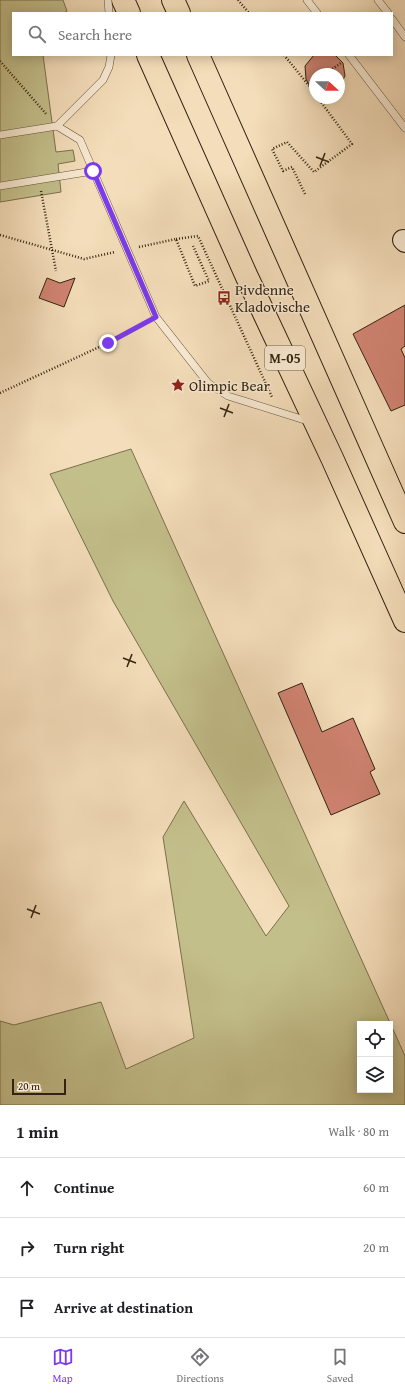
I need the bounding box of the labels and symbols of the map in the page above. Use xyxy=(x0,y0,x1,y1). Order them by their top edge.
north arrow xyxy=(309,68,345,104)
route start xyxy=(84,162,102,180)
place label: Pivdenne Kladovische xyxy=(235,279,310,317)
bus stop icon: Pivdenne Kladovische xyxy=(216,290,232,306)
route end xyxy=(99,334,117,352)
road number: М-05 xyxy=(265,346,305,370)
place label: Olimpic Bear xyxy=(189,375,270,396)
place icon: Olimpic Bear xyxy=(170,377,186,393)
scale bar xyxy=(12,1077,66,1096)

